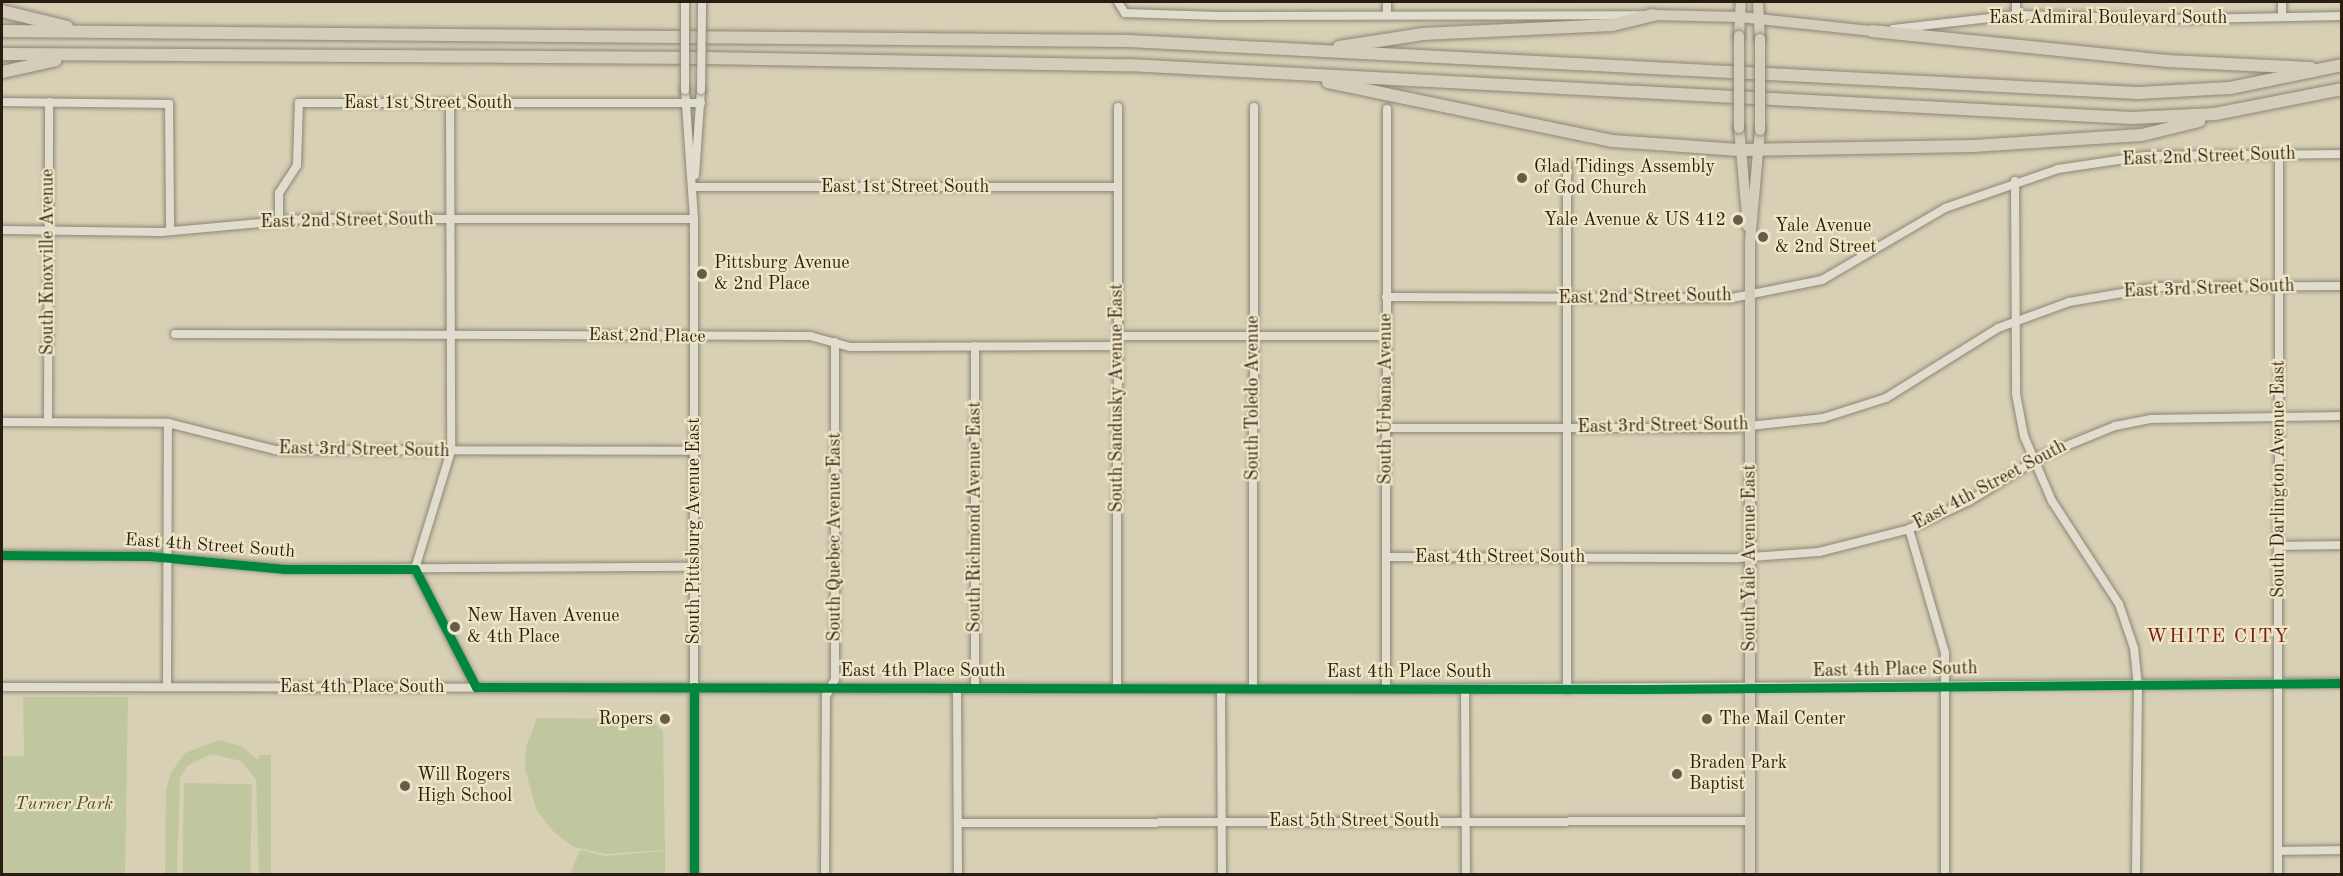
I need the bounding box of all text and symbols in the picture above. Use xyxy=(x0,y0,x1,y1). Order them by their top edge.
street label: East Admiral Boulevard South xyxy=(1989,7,2227,29)
street label: East 1st Street South xyxy=(344,92,512,114)
street label: East 2nd Street South xyxy=(2122,143,2296,171)
place label: Glad Tidings Assembly of God Church xyxy=(1534,157,1715,200)
street label: South Knoxville Avenue xyxy=(37,169,59,355)
marker: Glad Tidings Assembly of God Church xyxy=(1515,171,1529,185)
street label: East 1st Street South xyxy=(821,176,989,198)
street label: East 2nd Street South xyxy=(260,209,434,233)
place label: Yale Avenue & US 412 xyxy=(1544,209,1726,231)
marker: Yale Avenue & US 412 xyxy=(1731,213,1745,227)
place label: Yale Avenue & 2nd Street xyxy=(1775,216,1876,258)
marker: Yale Avenue & 2nd Street xyxy=(1756,230,1770,244)
place label: Pittsburg Avenue & 2nd Place xyxy=(714,253,850,296)
marker: Pittsburg Avenue & 2nd Place xyxy=(695,267,709,281)
street label: East 3rd Street South xyxy=(2123,275,2295,303)
street label: South Sandusky Avenue East xyxy=(1106,284,1128,512)
street label: East 2nd Street South xyxy=(1558,285,1732,309)
street label: South Urbana Avenue xyxy=(1375,313,1397,485)
street label: South Toledo Avenue xyxy=(1242,315,1264,481)
street label: East 2nd Place xyxy=(588,324,706,348)
street label: South Darlington Avenue East xyxy=(2268,360,2290,598)
street label: South Richmond Avenue East xyxy=(964,401,986,633)
street label: East 3rd Street South xyxy=(1577,414,1749,438)
street label: South Pittsburg Avenue East xyxy=(683,418,705,644)
street label: South Quebec Avenue East xyxy=(824,432,846,642)
street label: East 4th Street South xyxy=(1910,435,2070,535)
street label: East 3rd Street South xyxy=(278,438,450,462)
street label: South Yale Avenue East xyxy=(1739,464,1761,652)
street label: East 4th Street South xyxy=(124,529,296,563)
street label: East 4th Street South xyxy=(1415,546,1585,568)
place label: New Haven Avenue & 4th Place xyxy=(467,606,620,648)
marker: New Haven Avenue & 4th Place xyxy=(448,620,462,634)
district label: WHITE CITY xyxy=(2146,625,2290,649)
street label: East 4th Place South xyxy=(1812,658,1978,682)
street label: East 4th Place South xyxy=(841,660,1005,682)
street label: East 4th Place South xyxy=(1327,661,1491,683)
street label: East 4th Place South xyxy=(280,676,444,698)
place label: Ropers xyxy=(598,708,653,730)
place label: The Mail Center xyxy=(1719,708,1846,730)
marker: Ropers xyxy=(658,712,672,726)
marker: The Mail Center xyxy=(1700,712,1714,726)
place label: Braden Park Baptist xyxy=(1689,753,1787,795)
place label: Will Rogers High School xyxy=(417,765,512,808)
marker: Braden Park Baptist xyxy=(1670,767,1684,781)
marker: Will Rogers High School xyxy=(398,779,412,793)
park label: Turner Park xyxy=(15,793,113,815)
street label: East 5th Street South xyxy=(1269,810,1439,832)

